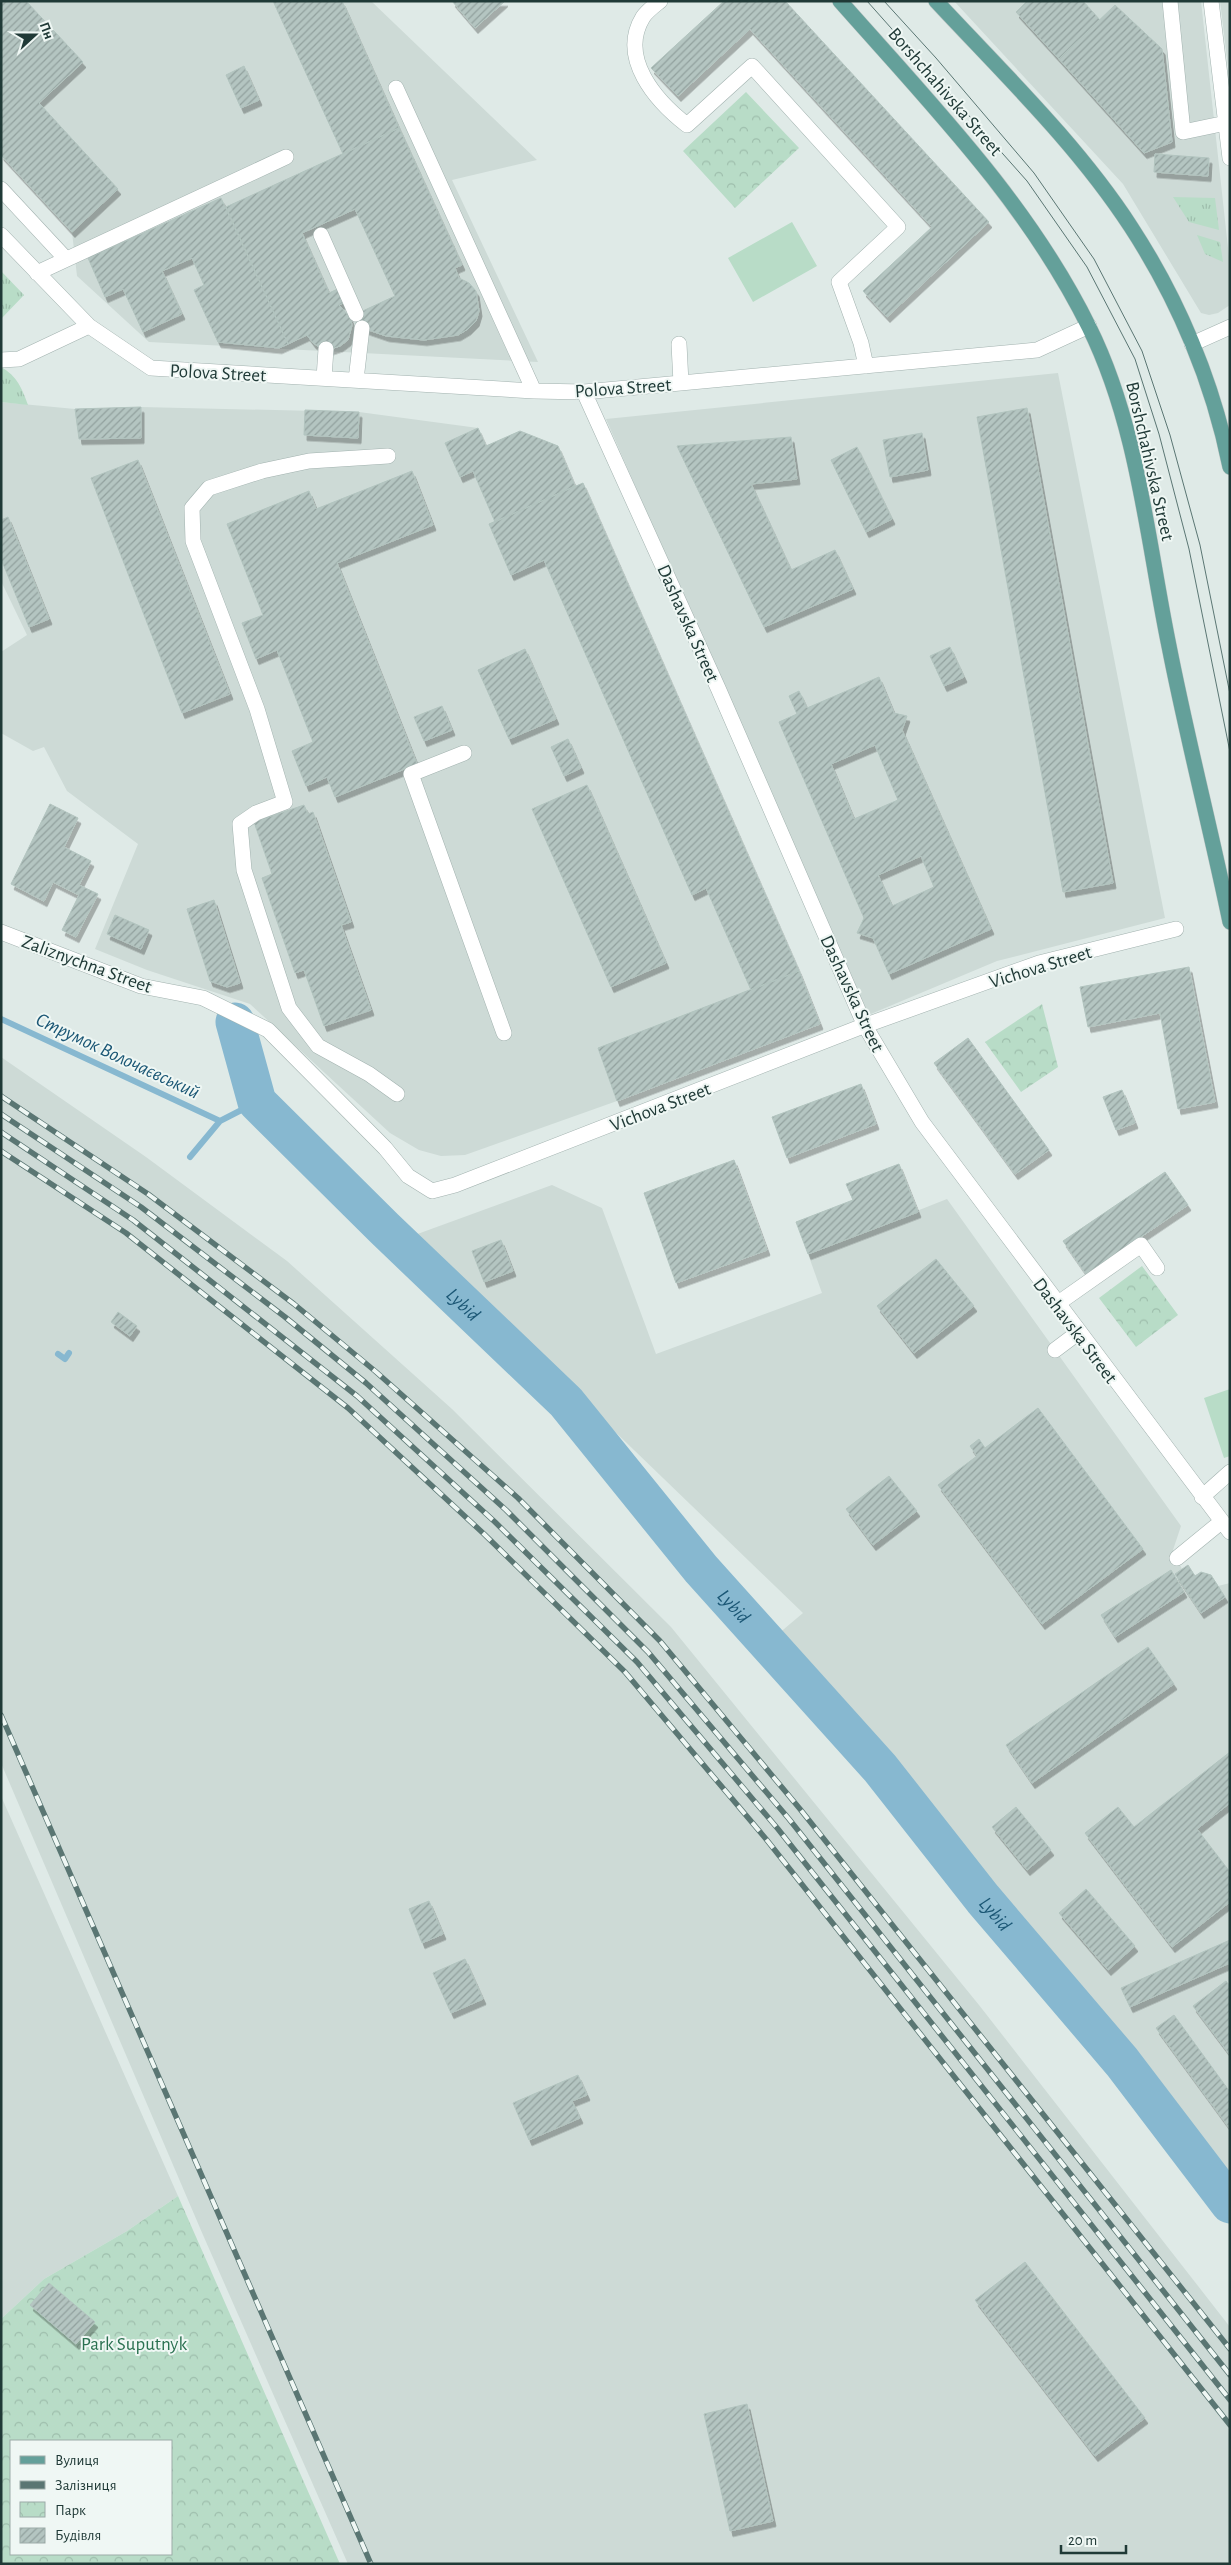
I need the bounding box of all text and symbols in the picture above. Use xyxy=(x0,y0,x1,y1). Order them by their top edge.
north arrow xyxy=(10,10,60,60)
text: Пн xyxy=(37,20,56,41)
street label: Borshchahivska Street xyxy=(884,24,1005,160)
street label: Polova Street xyxy=(169,361,267,386)
street label: Polova Street xyxy=(574,376,672,401)
street label: Borshchahivska Street xyxy=(1122,380,1177,543)
street label: Dashavska Street xyxy=(653,562,722,685)
street label: Zaliznychna Street xyxy=(19,932,154,997)
street label: Dashavska Street xyxy=(816,932,887,1055)
street label: Vichova Street xyxy=(987,943,1094,992)
water label: Струмок Волочаєвський xyxy=(33,1009,203,1103)
street label: Vichova Street xyxy=(608,1080,713,1135)
street label: Dashavska Street xyxy=(1029,1275,1120,1387)
water label: Lybid xyxy=(442,1285,484,1325)
water label: Lybid xyxy=(713,1586,754,1627)
water label: Lybid xyxy=(975,1893,1015,1935)
park label: Park Suputnyk xyxy=(81,2335,187,2354)
legend xyxy=(10,2440,172,2555)
text: Вулиця xyxy=(55,2453,99,2468)
text: Залізниця xyxy=(55,2478,116,2493)
text: Парк xyxy=(55,2503,86,2518)
scale bar xyxy=(1061,2522,1126,2554)
text: Будівля xyxy=(55,2528,101,2543)
text: 20 m xyxy=(1068,2533,1097,2548)

